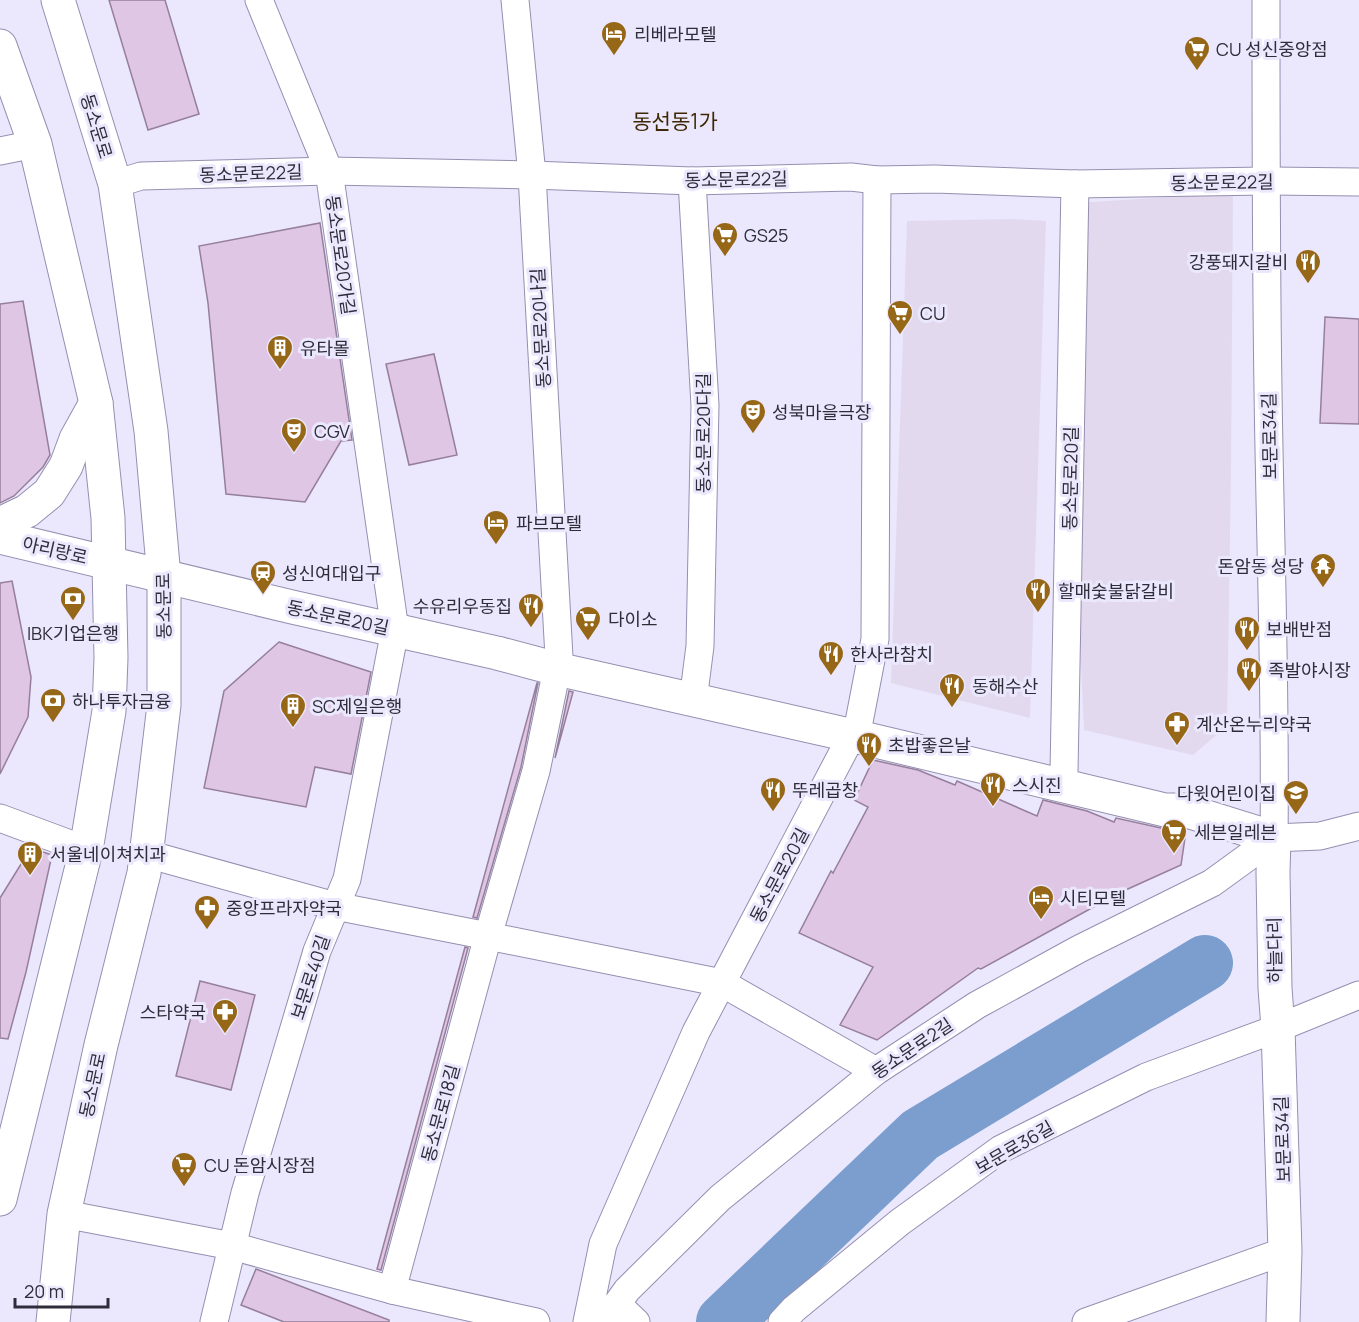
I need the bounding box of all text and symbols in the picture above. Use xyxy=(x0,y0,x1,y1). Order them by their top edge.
hotel icon: 리베라모텔 xyxy=(599,19,629,57)
place label: 리베라모텔 xyxy=(634,22,717,46)
supermarket icon: CU 성신중앙점 xyxy=(1182,34,1212,72)
place label: CU 성신중앙점 xyxy=(1216,37,1328,61)
street label: 동소문로 xyxy=(76,91,118,161)
district label: 동선동1가 xyxy=(632,107,718,135)
street label: 동소문로22길 xyxy=(199,159,303,187)
street label: 동소문로22길 xyxy=(684,166,788,192)
street label: 동소문로22길 xyxy=(1170,169,1274,195)
street label: 동소문로20가길 xyxy=(321,194,361,316)
supermarket icon: GS25 xyxy=(710,220,740,258)
place label: GS25 xyxy=(744,223,788,247)
restaurant icon: 강풍돼지갈비 xyxy=(1293,247,1323,285)
place label: 강풍돼지갈비 xyxy=(1189,250,1288,274)
street label: 동소문로20나길 xyxy=(525,267,555,389)
supermarket icon: CU xyxy=(885,298,915,336)
place label: CU xyxy=(920,301,946,325)
building icon: 유타몰 xyxy=(265,333,295,371)
place label: 유타몰 xyxy=(300,336,350,360)
street label: 동소문로20다길 xyxy=(691,373,715,493)
street label: 보문로34길 xyxy=(1256,392,1282,480)
theatre icon: 성북마을극장 xyxy=(738,397,768,435)
place label: 성북마을극장 xyxy=(772,400,871,424)
theatre icon: CGV xyxy=(279,416,309,454)
place label: CGV xyxy=(314,419,350,443)
street label: 동소문로20길 xyxy=(1057,426,1083,530)
hotel icon: 파브모텔 xyxy=(481,508,511,546)
place label: 파브모텔 xyxy=(516,511,582,535)
street label: 아리랑로 xyxy=(20,531,90,569)
temple icon: 돈암동 성당 xyxy=(1308,551,1338,589)
place label: 돈암동 성당 xyxy=(1218,554,1304,578)
station icon: 성신여대입구 xyxy=(248,558,278,596)
place label: 성신여대입구 xyxy=(282,561,381,585)
street label: 동소문로 xyxy=(150,573,176,639)
restaurant icon: 할매숯불닭갈비 xyxy=(1023,576,1053,614)
place label: 할매숯불닭갈비 xyxy=(1058,579,1174,603)
bank icon: IBK기업은행 xyxy=(58,584,88,622)
restaurant icon: 수유리우동집 xyxy=(516,591,546,629)
street label: 동소문로20길 xyxy=(285,594,391,640)
place label: 수유리우동집 xyxy=(413,594,512,618)
supermarket icon: 다이소 xyxy=(573,604,603,642)
place label: 다이소 xyxy=(608,607,658,631)
restaurant icon: 보배반점 xyxy=(1232,614,1262,652)
place label: 보배반점 xyxy=(1266,617,1332,641)
place label: IBK기업은행 xyxy=(27,621,119,645)
restaurant icon: 한사라참치 xyxy=(816,639,846,677)
place label: 한사라참치 xyxy=(850,642,933,666)
restaurant icon: 족발야시장 xyxy=(1234,655,1264,693)
place label: 족발야시장 xyxy=(1268,658,1351,682)
restaurant icon: 동해수산 xyxy=(937,671,967,709)
place label: 동해수산 xyxy=(972,674,1038,698)
bank icon: 하나투자금융 xyxy=(38,686,68,724)
place label: 하나투자금융 xyxy=(72,689,171,713)
building icon: SC제일은행 xyxy=(278,691,308,729)
place label: SC제일은행 xyxy=(312,694,402,718)
pharmacy icon: 계산온누리약국 xyxy=(1162,709,1192,747)
place label: 계산온누리약국 xyxy=(1196,712,1312,736)
restaurant icon: 초밥좋은날 xyxy=(854,730,884,768)
place label: 초밥좋은날 xyxy=(888,733,971,757)
restaurant icon: 스시진 xyxy=(978,770,1008,808)
place label: 스시진 xyxy=(1012,773,1062,797)
restaurant icon: 뚜레곱창 xyxy=(758,775,788,813)
place label: 뚜레곱창 xyxy=(792,778,858,802)
school or university icon: 다윗어린이집 xyxy=(1281,778,1311,816)
place label: 다윗어린이집 xyxy=(1177,781,1276,805)
supermarket icon: 세븐일레븐 xyxy=(1159,817,1189,855)
place label: 세븐일레븐 xyxy=(1194,820,1277,844)
street label: 동소문로20길 xyxy=(744,823,814,927)
building icon: 서울네이쳐치과 xyxy=(15,839,45,877)
place label: 서울네이쳐치과 xyxy=(50,842,166,866)
hotel icon: 시티모텔 xyxy=(1026,883,1056,921)
place label: 시티모텔 xyxy=(1060,886,1126,910)
pharmacy icon: 중앙프라자약국 xyxy=(192,893,222,931)
place label: 중앙프라자약국 xyxy=(226,896,342,920)
street label: 하늘다리 xyxy=(1261,917,1287,983)
street label: 보문로40길 xyxy=(285,932,335,1022)
pharmacy icon: 스타약국 xyxy=(210,997,240,1035)
place label: 스타약국 xyxy=(140,1000,206,1024)
street label: 동소문로2길 xyxy=(867,1012,957,1084)
street label: 동소문로 xyxy=(73,1050,111,1120)
street label: 동소문로18길 xyxy=(415,1061,465,1165)
street label: 보문로34길 xyxy=(1268,1095,1296,1183)
street label: 보문로36길 xyxy=(970,1115,1058,1179)
supermarket icon: CU 돈암시장점 xyxy=(169,1150,199,1188)
place label: CU 돈암시장점 xyxy=(204,1153,316,1177)
scale bar xyxy=(15,1271,108,1309)
text: 20 m xyxy=(24,1279,64,1303)

